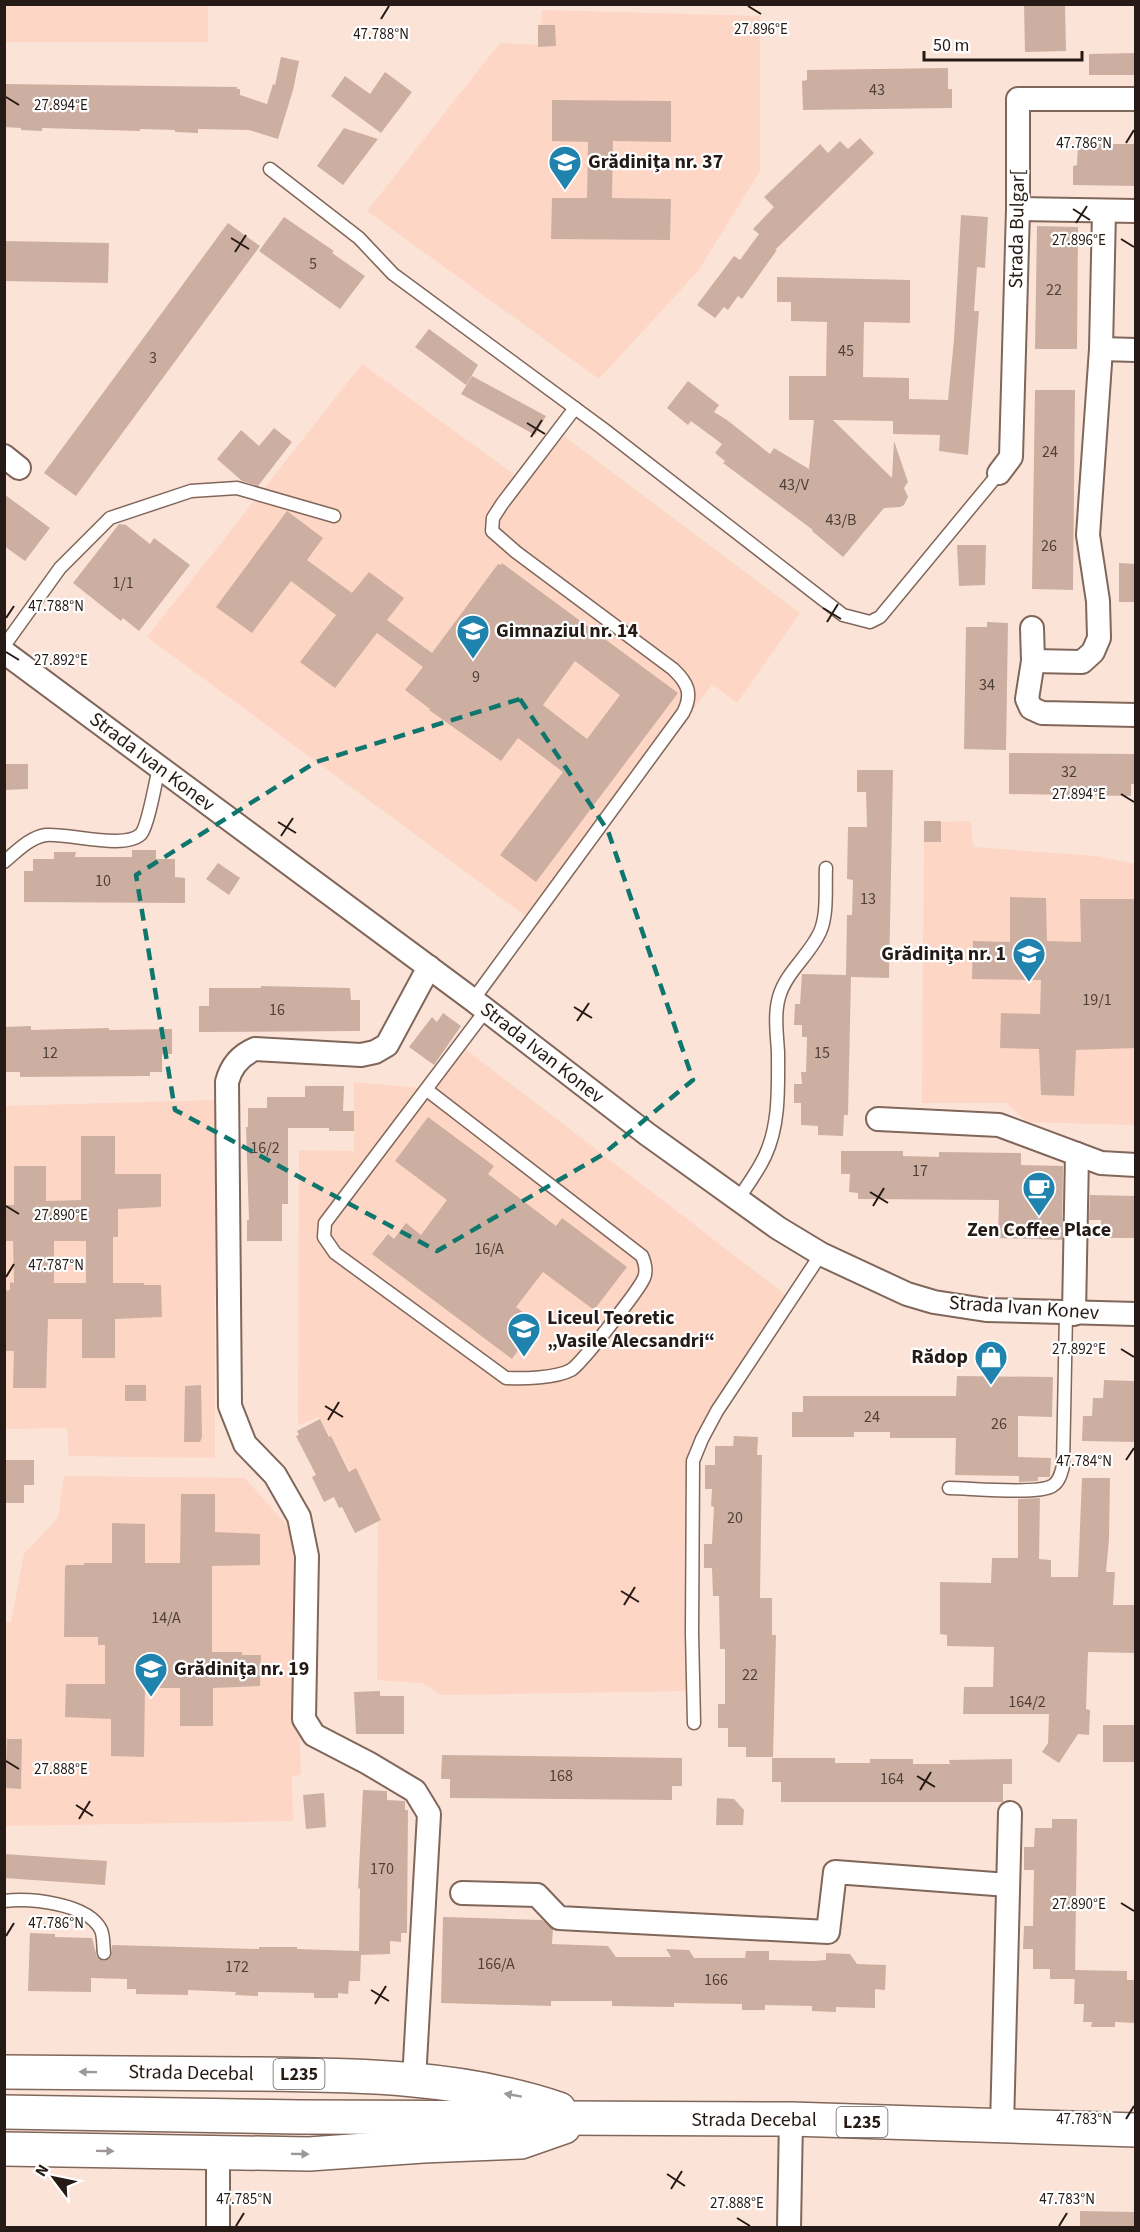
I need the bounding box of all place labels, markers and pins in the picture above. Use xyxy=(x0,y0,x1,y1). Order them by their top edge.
school or university icon: Grădinița nr. 37 xyxy=(547,144,583,191)
place label: Grădinița nr. 37 xyxy=(588,148,723,176)
school or university icon: Gimnaziul nr. 14 xyxy=(455,613,491,660)
place label: Gimnaziul nr. 14 xyxy=(496,617,638,645)
school or university icon: Grădinița nr. 1 xyxy=(1011,936,1047,983)
place label: Grădinița nr. 1 xyxy=(881,940,1006,968)
cafe icon: Zen Coffee Place xyxy=(1021,1170,1057,1217)
place label: Zen Coffee Place xyxy=(967,1216,1111,1244)
place label: Liceul Teoretic „Vasile Alecsandri“ xyxy=(547,1304,715,1355)
school or university icon: Liceul Teoretic „Vasile Alecsandri“ xyxy=(506,1311,542,1358)
shop icon: Rădop xyxy=(973,1339,1009,1386)
place label: Rădop xyxy=(911,1343,968,1371)
school or university icon: Grădinița nr. 19 xyxy=(133,1651,169,1698)
place label: Grădinița nr. 19 xyxy=(174,1655,309,1683)

